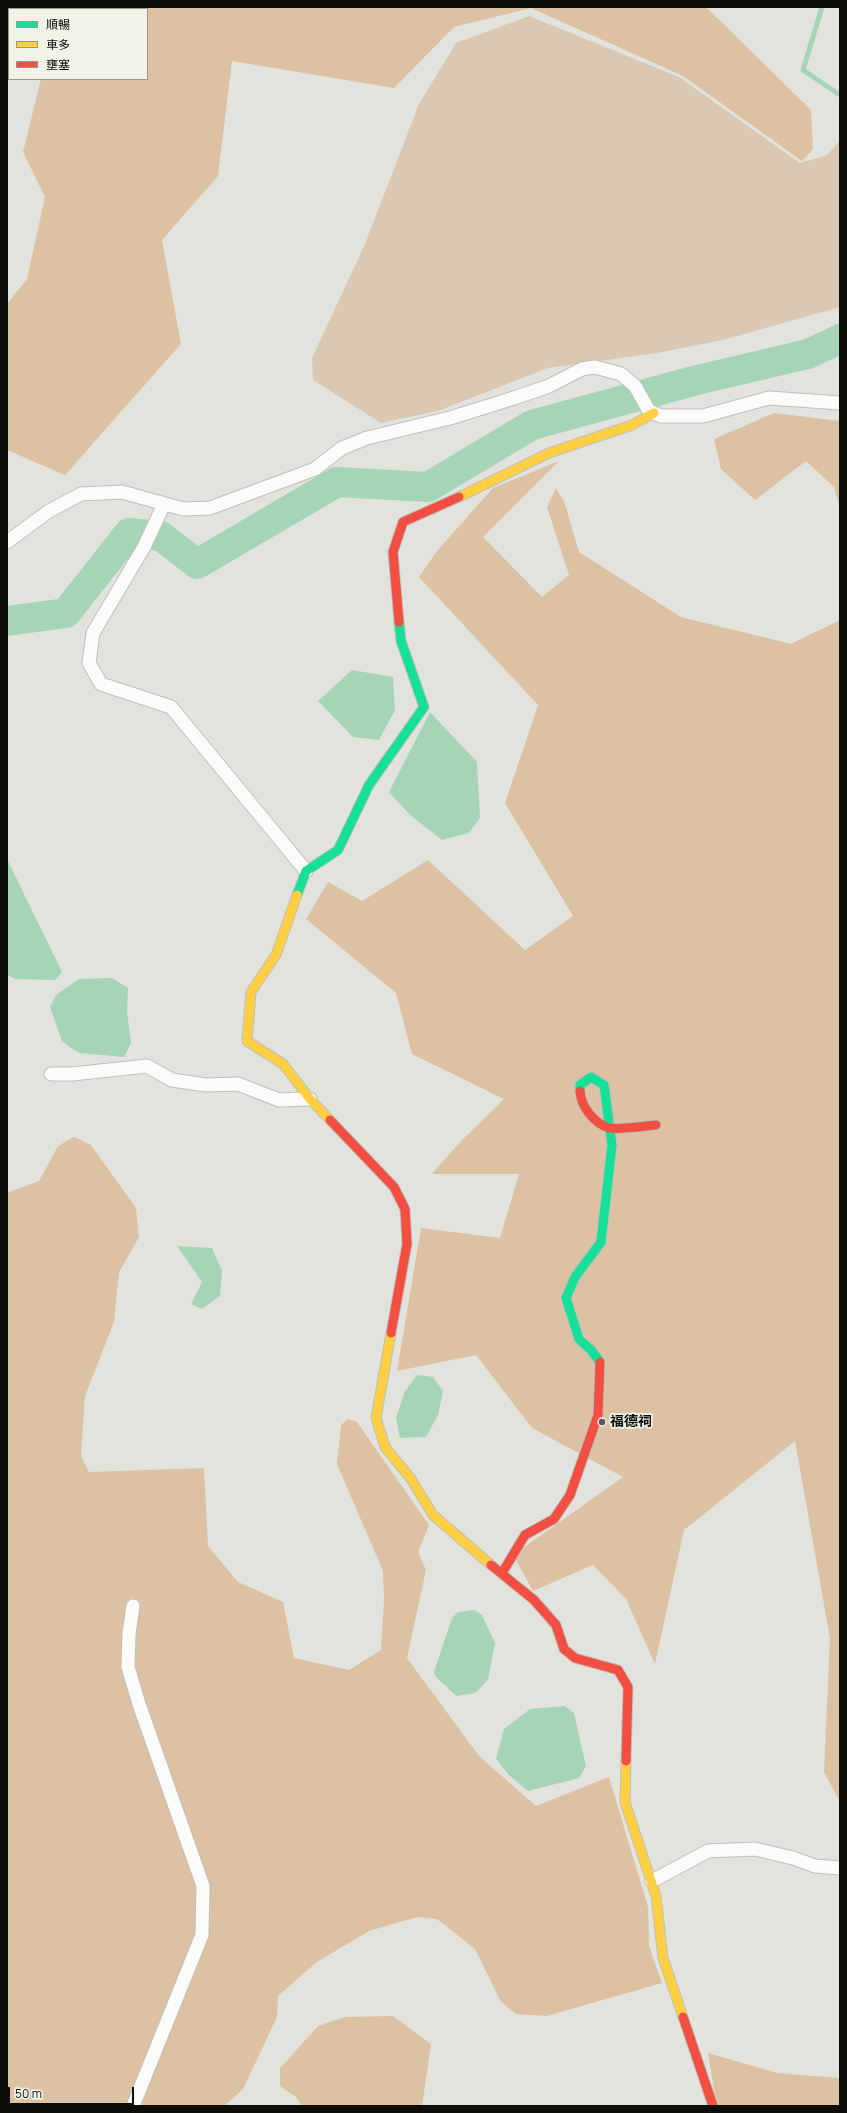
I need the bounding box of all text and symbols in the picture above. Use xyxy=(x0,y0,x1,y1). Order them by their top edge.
legend xyxy=(8,8,148,80)
text: 順暢 xyxy=(46,16,70,33)
text: 車多 xyxy=(46,36,70,53)
text: 壅塞 xyxy=(46,56,70,73)
place label: 福德祠 xyxy=(610,1414,652,1430)
marker: 福德祠 xyxy=(597,1417,607,1427)
scale bar xyxy=(10,2079,136,2105)
text: 50 m xyxy=(15,2085,42,2102)

